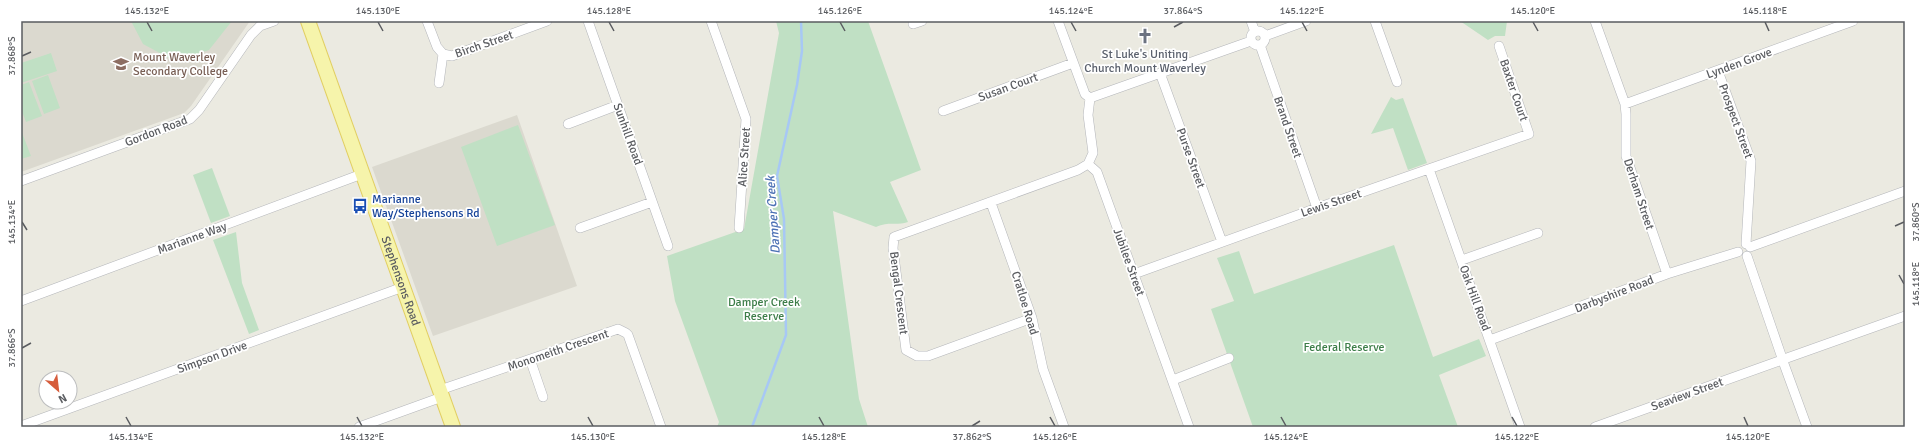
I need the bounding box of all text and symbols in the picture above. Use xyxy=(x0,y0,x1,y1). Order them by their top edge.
text: 145.132°E xyxy=(125,5,170,17)
text: 145.130°E xyxy=(356,5,401,17)
text: 145.128°E xyxy=(587,5,632,17)
text: 145.126°E xyxy=(818,5,863,17)
text: 145.124°E xyxy=(1049,5,1094,17)
text: 37.864°S xyxy=(1164,5,1203,17)
text: 145.122°E xyxy=(1280,5,1325,17)
text: 145.120°E xyxy=(1511,5,1556,17)
text: 145.118°E xyxy=(1743,5,1788,17)
street label: Birch Street xyxy=(453,27,515,61)
church icon: St Luke's Uniting Church Mount Waverley xyxy=(1136,27,1154,45)
text: 37.868°S xyxy=(6,36,18,75)
street label: Lynden Grove xyxy=(1704,45,1774,82)
place label: St Luke's Uniting Church Mount Waverley xyxy=(1084,47,1206,76)
place label: Mount Waverley Secondary College xyxy=(133,50,228,79)
school or university icon: Mount Waverley Secondary College xyxy=(112,55,130,73)
street label: Baxter Court xyxy=(1496,57,1531,123)
street label: Susan Court xyxy=(976,70,1040,105)
street label: Prospect Street xyxy=(1715,82,1756,161)
street label: Brand Street xyxy=(1270,94,1305,160)
street label: Sunhill Road xyxy=(609,101,646,167)
street label: Gordon Road xyxy=(123,113,190,150)
street label: Purse Street xyxy=(1173,126,1208,190)
street label: Alice Street xyxy=(735,127,754,187)
street label: Derham Street xyxy=(1620,157,1657,232)
water label: Damper Creek xyxy=(762,174,784,255)
street label: Lewis Street xyxy=(1299,186,1363,221)
place label: Marianne Way/Stephensons Rd xyxy=(372,192,480,221)
bus stop icon: Marianne Way/Stephensons Rd xyxy=(351,197,369,215)
text: 145.134°E xyxy=(6,199,18,244)
text: 37.860°S xyxy=(1910,202,1922,241)
street label: Marianne Way xyxy=(155,219,229,258)
street label: Jubilee Street xyxy=(1109,226,1148,298)
street label: Stephensons Road xyxy=(377,234,423,328)
street label: Bengal Crescent xyxy=(886,251,911,335)
text: 145.118°E xyxy=(1910,261,1922,306)
street label: Oak Hill Road xyxy=(1456,263,1493,333)
street label: Cratloe Road xyxy=(1008,270,1041,337)
street label: Darbyshire Road xyxy=(1572,272,1656,316)
park label: Damper Creek Reserve xyxy=(728,295,800,324)
street label: Monomeith Crescent xyxy=(506,326,611,375)
text: 37.866°S xyxy=(6,328,18,367)
street label: Simpson Drive xyxy=(175,338,249,377)
park label: Federal Reserve xyxy=(1303,340,1385,355)
north arrow xyxy=(38,370,78,410)
street label: Seaview Street xyxy=(1649,374,1725,414)
text: N xyxy=(56,391,69,406)
text: 145.134°E xyxy=(109,431,154,443)
text: 145.132°E xyxy=(340,431,385,443)
text: 145.130°E xyxy=(571,431,616,443)
text: 145.128°E xyxy=(802,431,847,443)
text: 37.862°S xyxy=(953,431,992,443)
text: 145.126°E xyxy=(1033,431,1078,443)
text: 145.124°E xyxy=(1264,431,1309,443)
text: 145.122°E xyxy=(1495,431,1540,443)
text: 145.120°E xyxy=(1726,431,1771,443)

